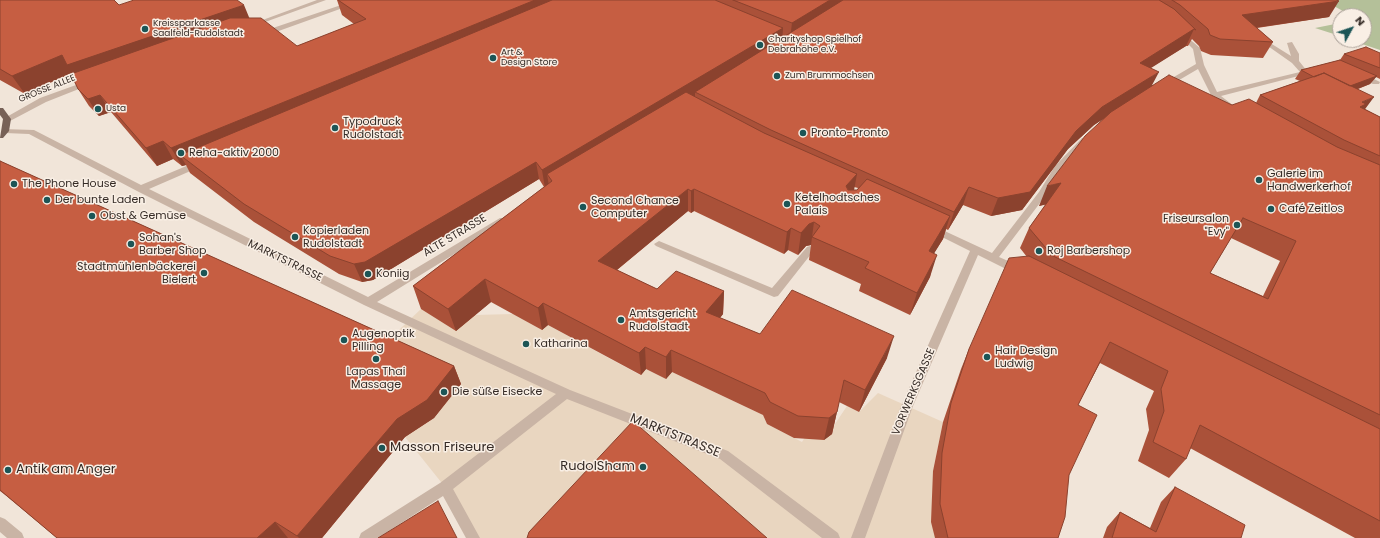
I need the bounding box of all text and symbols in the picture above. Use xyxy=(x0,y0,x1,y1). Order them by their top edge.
north arrow xyxy=(1332,8,1372,48)
text: N xyxy=(1352,13,1369,29)
place label: Kreissparkasse Saalfeld-Rudolstadt xyxy=(153,19,243,40)
marker: Kreissparkasse Saalfeld-Rudolstadt xyxy=(140,24,150,34)
place label: Charityshop Spielhof Debrahöhe e.V. xyxy=(768,35,861,56)
marker: Charityshop Spielhof Debrahöhe e.V. xyxy=(755,40,765,50)
place label: Art & Design Store xyxy=(501,48,557,69)
marker: Art & Design Store xyxy=(488,53,498,63)
marker: Zum Brummochsen xyxy=(772,71,782,81)
place label: Zum Brummochsen xyxy=(785,71,873,81)
street label: GROSSE ALLEE xyxy=(17,73,77,105)
marker: Usta xyxy=(93,104,103,114)
place label: Usta xyxy=(106,104,126,114)
place label: Typodruck Rudolstadt xyxy=(343,115,403,141)
marker: Typodruck Rudolstadt xyxy=(330,123,340,133)
place label: Pronto-Pronto xyxy=(811,126,888,140)
marker: Pronto-Pronto xyxy=(798,128,808,138)
place label: Reha-aktiv 2000 xyxy=(189,146,279,160)
marker: Reha-aktiv 2000 xyxy=(176,148,186,158)
place label: Galerie im Handwerkerhof xyxy=(1267,167,1351,193)
marker: Galerie im Handwerkerhof xyxy=(1254,175,1264,185)
place label: The Phone House xyxy=(22,177,116,191)
marker: The Phone House xyxy=(9,179,19,189)
place label: Ketelhodtsches Palais xyxy=(795,191,879,217)
place label: Der bunte Laden xyxy=(55,193,145,207)
place label: Second Chance Computer xyxy=(591,194,679,220)
marker: Der bunte Laden xyxy=(42,195,52,205)
marker: Ketelhodtsches Palais xyxy=(782,199,792,209)
marker: Second Chance Computer xyxy=(578,202,588,212)
place label: Café Zeitlos xyxy=(1279,202,1343,216)
marker: Café Zeitlos xyxy=(1266,204,1276,214)
place label: Obst & Gemüse xyxy=(100,209,186,223)
marker: Obst & Gemüse xyxy=(87,211,97,221)
street label: ALTE STRASSE xyxy=(421,212,489,260)
place label: Friseursalon "Evy" xyxy=(1163,212,1229,238)
marker: Friseursalon "Evy" xyxy=(1232,220,1242,230)
place label: Kopierladen Rudolstadt xyxy=(303,224,369,250)
place label: Sohan's Barber Shop xyxy=(139,231,207,257)
marker: Kopierladen Rudolstadt xyxy=(290,232,300,242)
street label: MARKTSTRASSE xyxy=(246,237,324,285)
marker: Sohan's Barber Shop xyxy=(126,239,136,249)
place label: Roj Barbershop xyxy=(1047,244,1130,258)
marker: Roj Barbershop xyxy=(1034,246,1044,256)
place label: Stadtmühlenbäckerei Bielert xyxy=(77,260,196,286)
place label: Koniig xyxy=(376,267,410,281)
marker: Stadtmühlenbäckerei Bielert xyxy=(199,268,209,278)
marker: Koniig xyxy=(363,269,373,279)
place label: Amtsgericht Rudolstadt xyxy=(629,307,696,333)
marker: Amtsgericht Rudolstadt xyxy=(616,315,626,325)
place label: Augenoptik Pilling xyxy=(352,327,415,353)
marker: Augenoptik Pilling xyxy=(339,335,349,345)
place label: Katharina xyxy=(534,337,588,351)
marker: Katharina xyxy=(521,339,531,349)
place label: Hair Design Ludwig xyxy=(995,344,1057,370)
street label: VORWERKSGASSE xyxy=(890,346,938,438)
marker: Hair Design Ludwig xyxy=(982,352,992,362)
marker: Lapas Thai Massage xyxy=(371,354,381,364)
place label: Lapas Thai Massage xyxy=(347,365,405,391)
place label: Die süße Eisecke xyxy=(452,385,542,399)
marker: Die süße Eisecke xyxy=(439,387,449,397)
street label: MARKTSTRASSE xyxy=(628,411,722,461)
place label: Masson Friseure xyxy=(390,440,494,456)
marker: Masson Friseure xyxy=(377,443,387,453)
place label: RudolSham xyxy=(560,459,635,475)
place label: Antik am Anger xyxy=(16,462,116,478)
marker: RudolSham xyxy=(638,462,648,472)
marker: Antik am Anger xyxy=(3,465,13,475)

